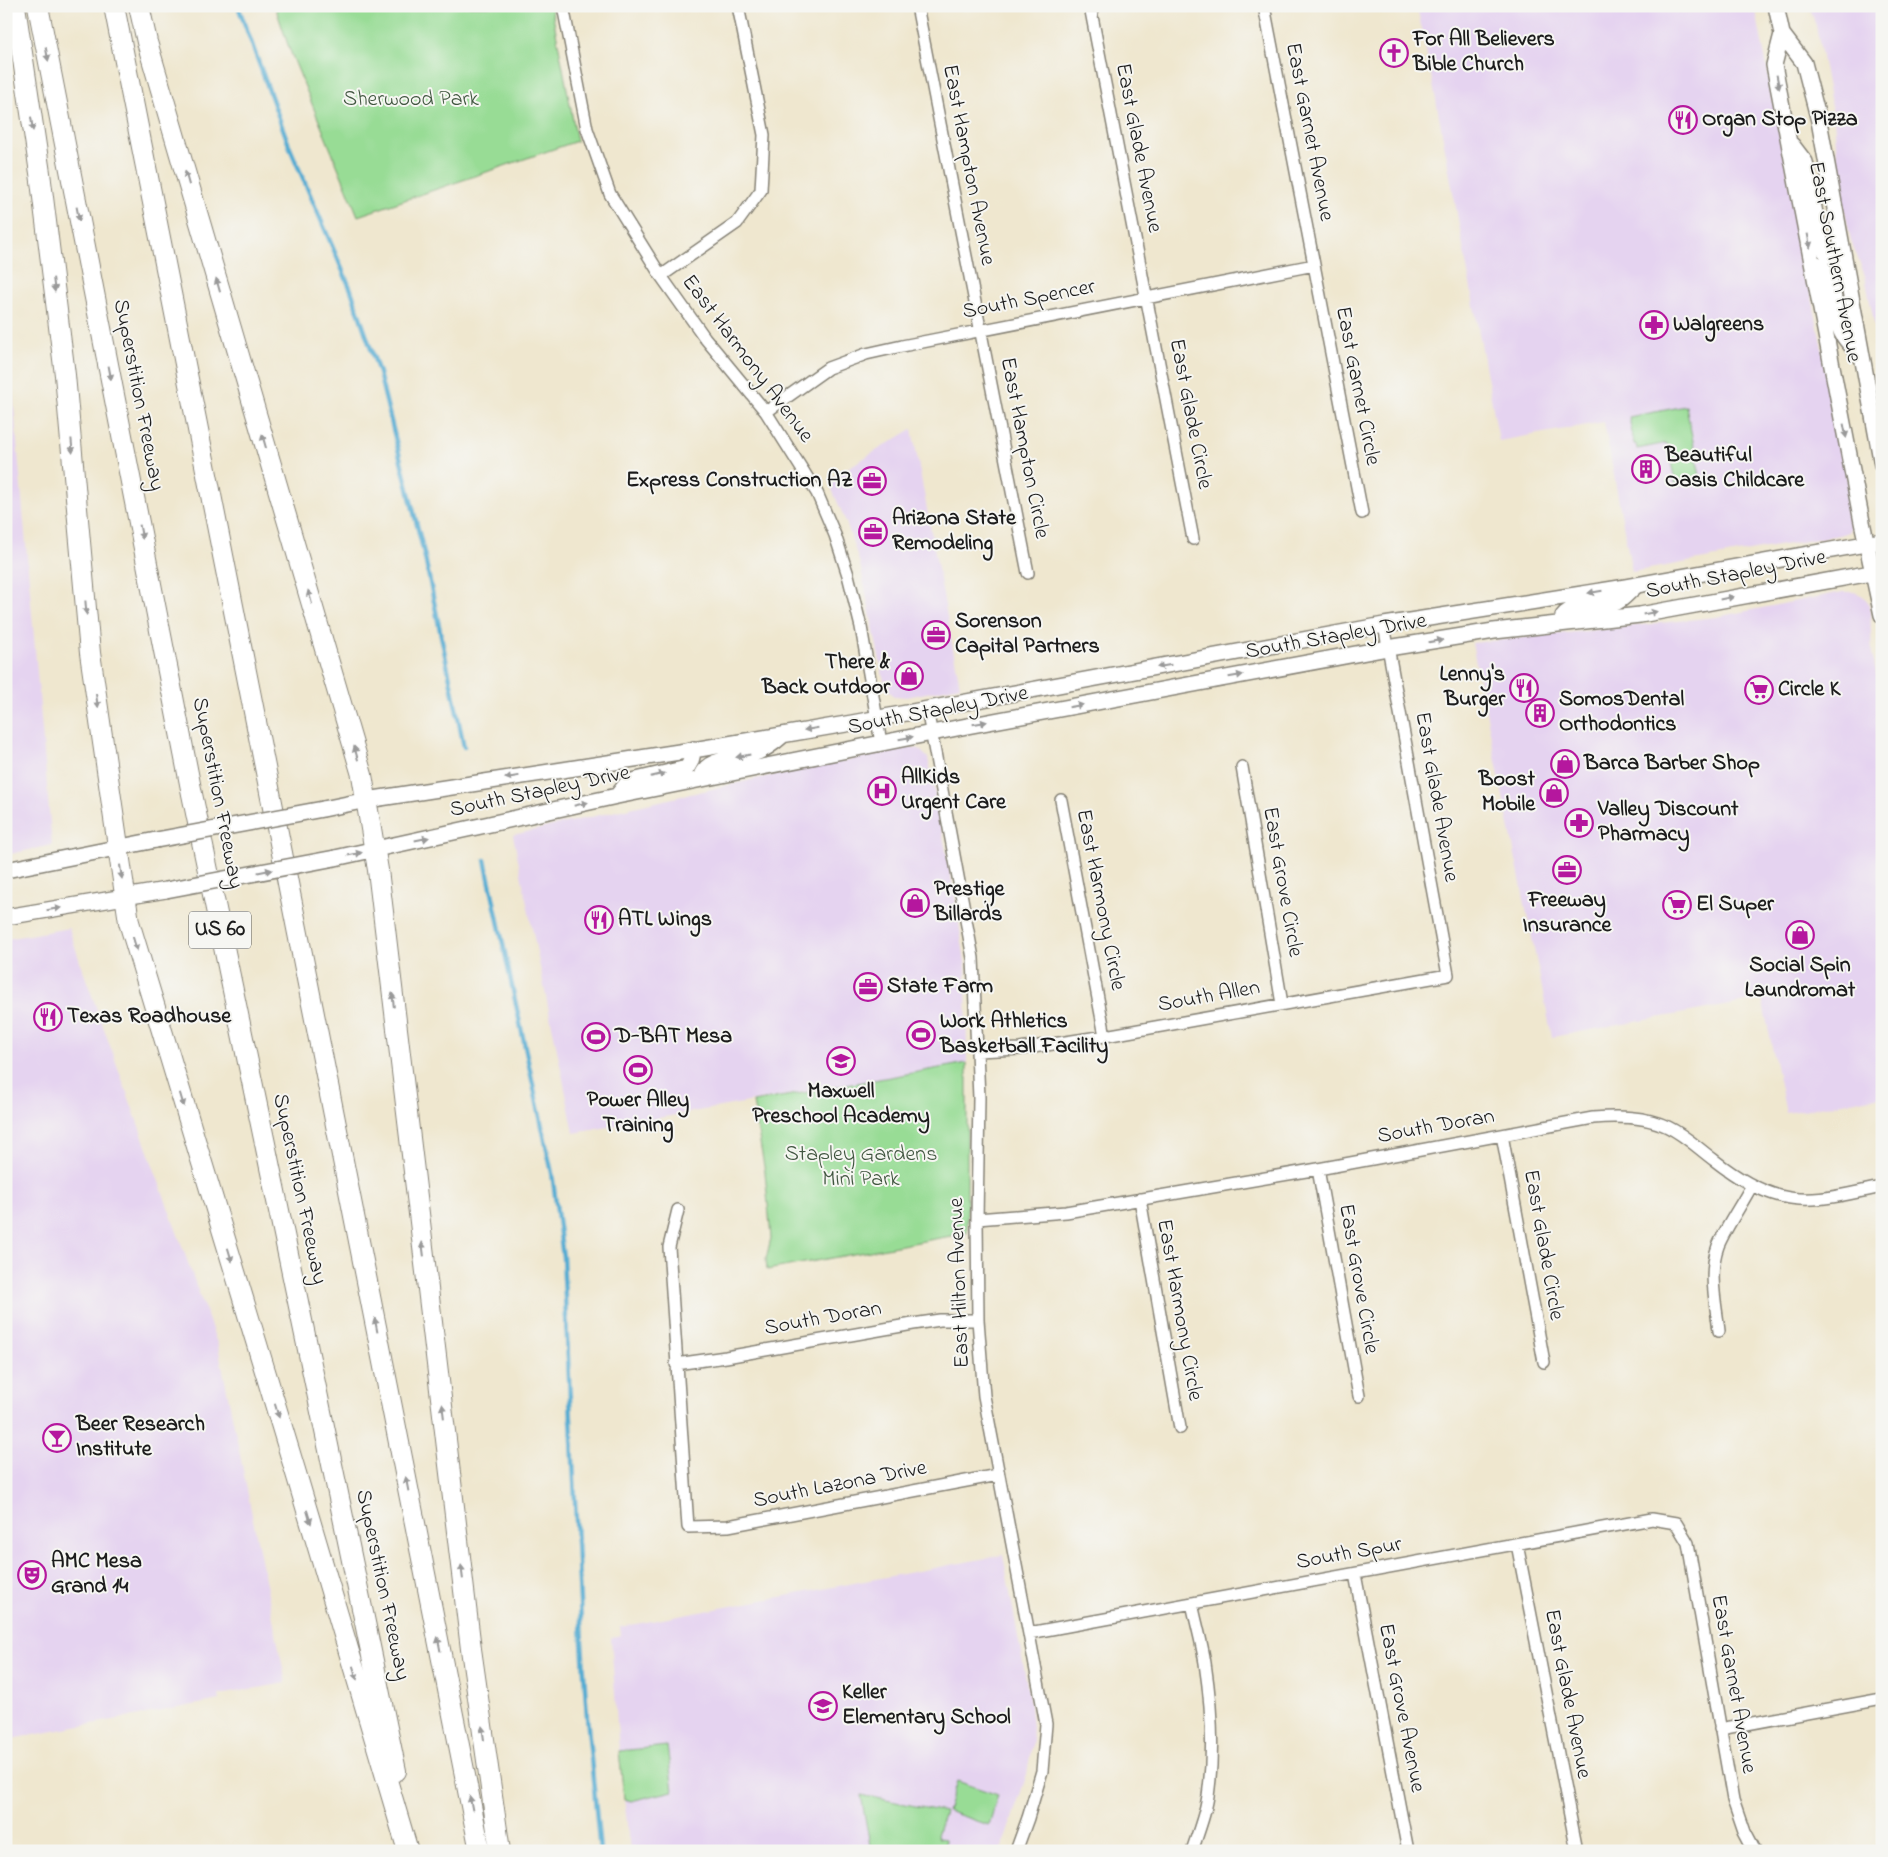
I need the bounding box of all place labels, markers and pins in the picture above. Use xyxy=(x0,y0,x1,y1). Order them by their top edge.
place label: For All Believers Bible Church xyxy=(1412,24,1555,81)
church icon: For All Believers Bible Church xyxy=(1379,38,1409,68)
place label: Organ Stop Pizza xyxy=(1702,104,1858,137)
restaurant icon: Organ Stop Pizza xyxy=(1668,105,1698,135)
place label: Walgreens xyxy=(1673,309,1764,342)
pharmacy icon: Walgreens xyxy=(1639,310,1669,340)
place label: Beautiful Oasis Childcare xyxy=(1664,440,1805,497)
building icon: Beautiful Oasis Childcare xyxy=(1631,454,1661,484)
place label: Express Construction AZ xyxy=(626,465,853,497)
office icon: Express Construction AZ xyxy=(857,466,887,496)
place label: Arizona State Remodeling xyxy=(892,503,1017,561)
office icon: Arizona State Remodeling xyxy=(858,517,888,547)
place label: Sorenson Capital Partners xyxy=(955,606,1100,663)
office icon: Sorenson Capital Partners xyxy=(921,620,951,650)
place label: There & Back Outdoor xyxy=(761,647,891,704)
place label: Lenny's Burger xyxy=(1440,659,1506,717)
shop icon: There & Back Outdoor xyxy=(894,661,924,691)
restaurant icon: Lenny's Burger xyxy=(1509,673,1539,703)
place label: Circle K xyxy=(1778,674,1842,706)
supermarket icon: Circle K xyxy=(1744,675,1774,705)
place label: SomosDental Orthodontics xyxy=(1559,684,1684,741)
building icon: SomosDental Orthodontics xyxy=(1525,698,1555,728)
place label: Barca Barber Shop xyxy=(1583,748,1760,780)
shop icon: Barca Barber Shop xyxy=(1550,749,1580,779)
place label: AllKids Urgent Care xyxy=(901,762,1007,820)
place label: Boost Mobile xyxy=(1478,764,1536,821)
hospital icon: AllKids Urgent Care xyxy=(867,776,897,806)
shop icon: Boost Mobile xyxy=(1539,778,1569,808)
place label: Valley Discount Pharmacy xyxy=(1597,794,1739,852)
pharmacy icon: Valley Discount Pharmacy xyxy=(1564,808,1594,838)
office icon: Freeway Insurance xyxy=(1552,855,1582,885)
place label: Prestige Billards xyxy=(933,874,1006,931)
place label: Freeway Insurance xyxy=(1523,885,1613,942)
shop icon: Prestige Billards xyxy=(900,888,930,918)
place label: El Super xyxy=(1696,889,1775,921)
supermarket icon: El Super xyxy=(1662,890,1692,920)
place label: ATL Wings xyxy=(618,904,712,937)
restaurant icon: ATL Wings xyxy=(584,905,614,935)
shop icon: Social Spin Laundromat xyxy=(1785,920,1815,950)
place label: Social Spin Laundromat xyxy=(1745,950,1856,1007)
place label: State Farm xyxy=(887,971,993,1003)
office icon: State Farm xyxy=(853,972,883,1002)
place label: Texas Roadhouse xyxy=(67,1001,232,1033)
restaurant icon: Texas Roadhouse xyxy=(33,1002,63,1032)
place label: Work Athletics Basketball Facility xyxy=(939,1006,1108,1064)
sports icon: Work Athletics Basketball Facility xyxy=(906,1020,936,1050)
place label: D-BAT Mesa xyxy=(614,1021,732,1053)
sports icon: D-BAT Mesa xyxy=(581,1022,611,1052)
school or university icon: Maxwell Preschool Academy xyxy=(826,1046,856,1076)
sports icon: Power Alley Training xyxy=(623,1055,653,1085)
place label: Maxwell Preschool Academy xyxy=(752,1076,930,1134)
place label: Power Alley Training xyxy=(587,1085,689,1143)
place label: Beer Research Institute xyxy=(75,1409,205,1466)
bar icon: Beer Research Institute xyxy=(42,1423,72,1453)
place label: AMC Mesa Grand 14 xyxy=(51,1546,142,1603)
theatre icon: AMC Mesa Grand 14 xyxy=(17,1560,47,1590)
place label: Keller Elementary School xyxy=(842,1677,1011,1735)
school or university icon: Keller Elementary School xyxy=(808,1691,838,1721)

